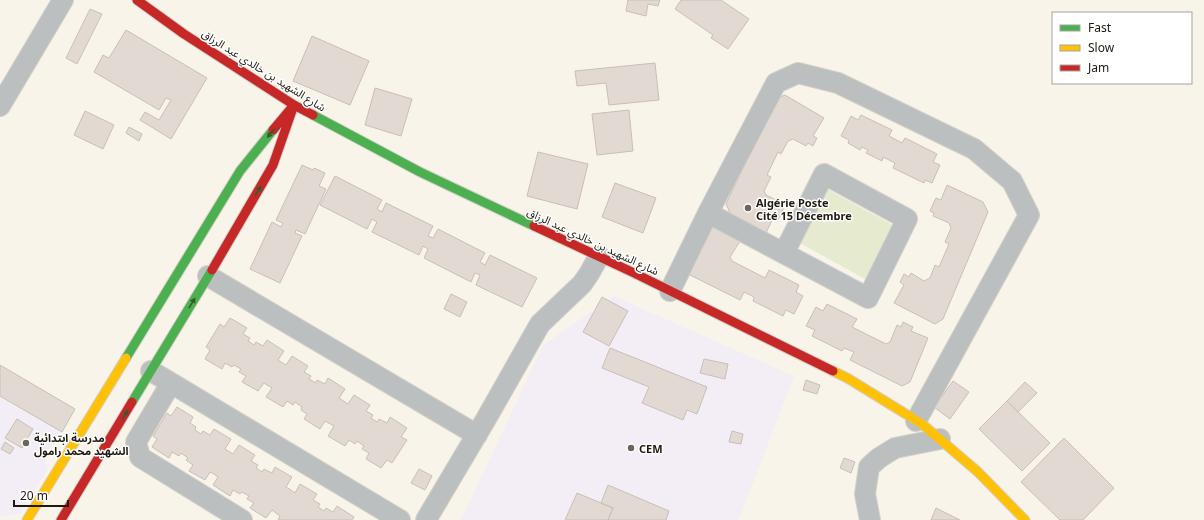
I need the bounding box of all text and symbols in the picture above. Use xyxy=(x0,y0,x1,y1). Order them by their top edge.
legend xyxy=(1052,12,1192,84)
text: Fast xyxy=(1088,19,1112,36)
street label: شارع الشهيد بن خالدي عبد الرزاق xyxy=(198,26,329,117)
text: Slow xyxy=(1088,39,1115,56)
text: Jam xyxy=(1087,59,1109,76)
one-way arrow xyxy=(267,128,276,139)
one-way arrow xyxy=(254,185,261,197)
place label: Algérie Poste Cité 15 Décembre xyxy=(756,195,852,223)
marker: Algérie Poste Cité 15 Décembre xyxy=(743,203,753,213)
street label: شارع الشهيد بن خالدي عبد الرزاق xyxy=(524,204,662,281)
one-way arrow xyxy=(188,297,195,309)
one-way arrow xyxy=(121,409,128,421)
place label: مدرسة ابتدائية الشهيد محمد رامول xyxy=(34,430,129,458)
marker: مدرسة ابتدائية الشهيد محمد رامول xyxy=(21,438,31,448)
place label: CEM xyxy=(639,441,663,456)
marker: CEM xyxy=(626,443,636,453)
scale bar xyxy=(14,482,68,508)
text: 20 m xyxy=(20,487,48,504)

